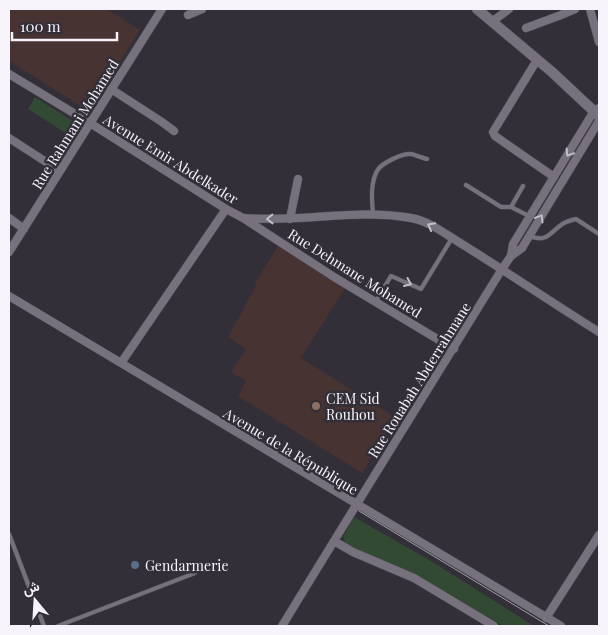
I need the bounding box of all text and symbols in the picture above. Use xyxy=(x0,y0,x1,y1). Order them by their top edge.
scale bar xyxy=(12,10,118,42)
text: 100 m xyxy=(20,16,61,36)
street label: Rue Rahmani Mohamed xyxy=(27,55,123,193)
street label: Avenue Emir Abdelkader xyxy=(99,109,243,209)
one-way arrow xyxy=(566,147,575,156)
one-way arrow xyxy=(266,214,274,224)
one-way arrow xyxy=(534,214,543,223)
one-way arrow xyxy=(427,222,436,232)
street label: Rue Dehmane Mohamed xyxy=(285,224,425,322)
one-way arrow xyxy=(403,277,412,288)
street label: Rue Rouabah Abderrahmane xyxy=(363,299,475,461)
place label: CEM Sid Rouhou xyxy=(326,389,380,424)
marker: CEM Sid Rouhou xyxy=(310,400,322,412)
street label: Avenue de la République xyxy=(219,403,362,499)
place label: Gendarmerie xyxy=(145,556,229,575)
marker: Gendarmerie xyxy=(129,559,141,571)
north arrow xyxy=(10,575,60,625)
text: ش xyxy=(20,575,42,599)

